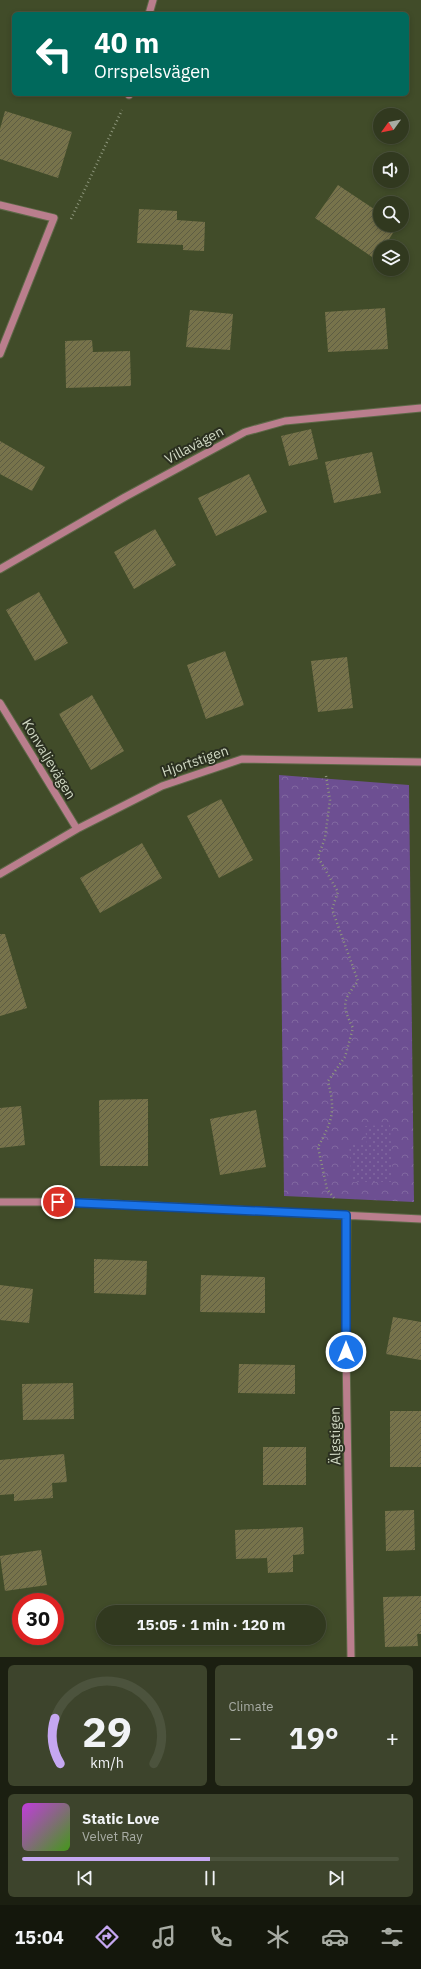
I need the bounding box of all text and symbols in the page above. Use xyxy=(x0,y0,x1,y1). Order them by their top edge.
text: 40 m xyxy=(94,24,159,61)
icon: left xyxy=(28,28,80,80)
text: Orrspelsvägen xyxy=(94,60,210,83)
north arrow xyxy=(373,108,409,144)
map controls xyxy=(373,108,409,276)
button: sound xyxy=(373,152,409,188)
button: search xyxy=(373,196,409,232)
button: layers xyxy=(373,240,409,276)
street label: Villavägen xyxy=(161,422,227,468)
street label: Konvaljevägen xyxy=(18,716,80,802)
street label: Hjortstigen xyxy=(159,741,231,781)
pin xyxy=(41,1185,75,1219)
icon: arrive xyxy=(47,1191,69,1213)
position arrow xyxy=(325,1331,367,1373)
street label: Älgstigen xyxy=(325,1407,345,1465)
speed limit sign: 30 xyxy=(12,1593,64,1645)
text: 15:05 · 1 min · 120 m xyxy=(137,1615,285,1634)
text: Climate xyxy=(229,1698,273,1715)
text: 29 xyxy=(82,1703,132,1757)
text: 19° xyxy=(289,1718,339,1757)
text: − xyxy=(229,1723,242,1752)
text: + xyxy=(386,1723,399,1752)
text: km/h xyxy=(90,1752,124,1771)
text: Static Love xyxy=(82,1809,159,1828)
text: Velvet Ray xyxy=(82,1828,143,1845)
icon: previous xyxy=(74,1867,96,1889)
icon: pause xyxy=(199,1867,221,1889)
icon: next xyxy=(325,1867,347,1889)
icon: directions xyxy=(93,1923,121,1951)
icon: music xyxy=(150,1923,178,1951)
icon: phone xyxy=(207,1923,235,1951)
icon: climate xyxy=(264,1923,292,1951)
icon: car xyxy=(321,1923,349,1951)
icon: filters xyxy=(378,1923,406,1951)
text: 15:04 xyxy=(15,1926,64,1949)

